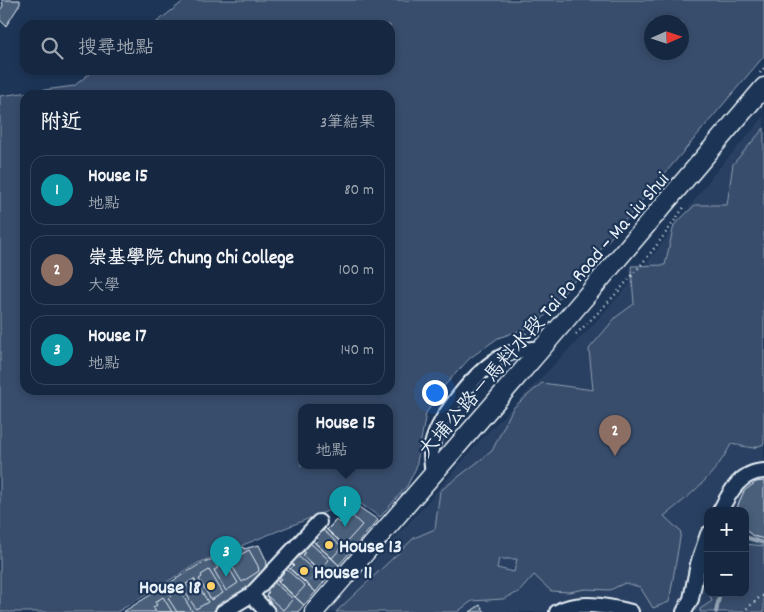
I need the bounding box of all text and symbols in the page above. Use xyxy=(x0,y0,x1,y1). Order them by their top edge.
north arrow xyxy=(644,15,689,60)
search box xyxy=(20,20,395,75)
icon: search xyxy=(38,34,66,62)
text: 搜尋地點 xyxy=(78,36,154,63)
text: 附近 xyxy=(40,109,82,139)
text: 3筆結果 xyxy=(320,112,375,135)
text: House 15 xyxy=(88,164,148,191)
street label: 大埔公路－馬料水段 Tai Po Road – Ma Liu Shui xyxy=(413,167,677,465)
text: 1 xyxy=(55,179,59,202)
text: 80 m xyxy=(344,179,374,202)
text: 地點 xyxy=(88,193,120,216)
text: 崇基學院 Chung Chi College xyxy=(88,246,294,273)
text: 2 xyxy=(54,259,61,282)
text: 100 m xyxy=(338,259,374,282)
text: 大學 xyxy=(88,275,120,298)
text: House 17 xyxy=(88,324,147,351)
text: 3 xyxy=(53,339,61,362)
text: 140 m xyxy=(340,339,374,362)
text: 地點 xyxy=(88,353,120,376)
your location xyxy=(422,380,448,406)
popup xyxy=(298,404,393,469)
text: House 15 xyxy=(315,411,376,438)
pin: 2 xyxy=(599,415,631,456)
text: 地點 xyxy=(315,440,347,463)
pin: 1 xyxy=(329,486,361,527)
map controls xyxy=(704,507,749,597)
button: + xyxy=(704,507,749,552)
place label: House 13 xyxy=(339,534,402,562)
pin: 3 xyxy=(210,536,242,577)
marker: House 13 xyxy=(323,539,335,551)
button: − xyxy=(704,552,749,597)
place label: House 11 xyxy=(314,560,372,588)
marker: House 11 xyxy=(298,565,310,577)
place label: House 18 xyxy=(139,575,201,603)
marker: House 18 xyxy=(205,580,217,592)

